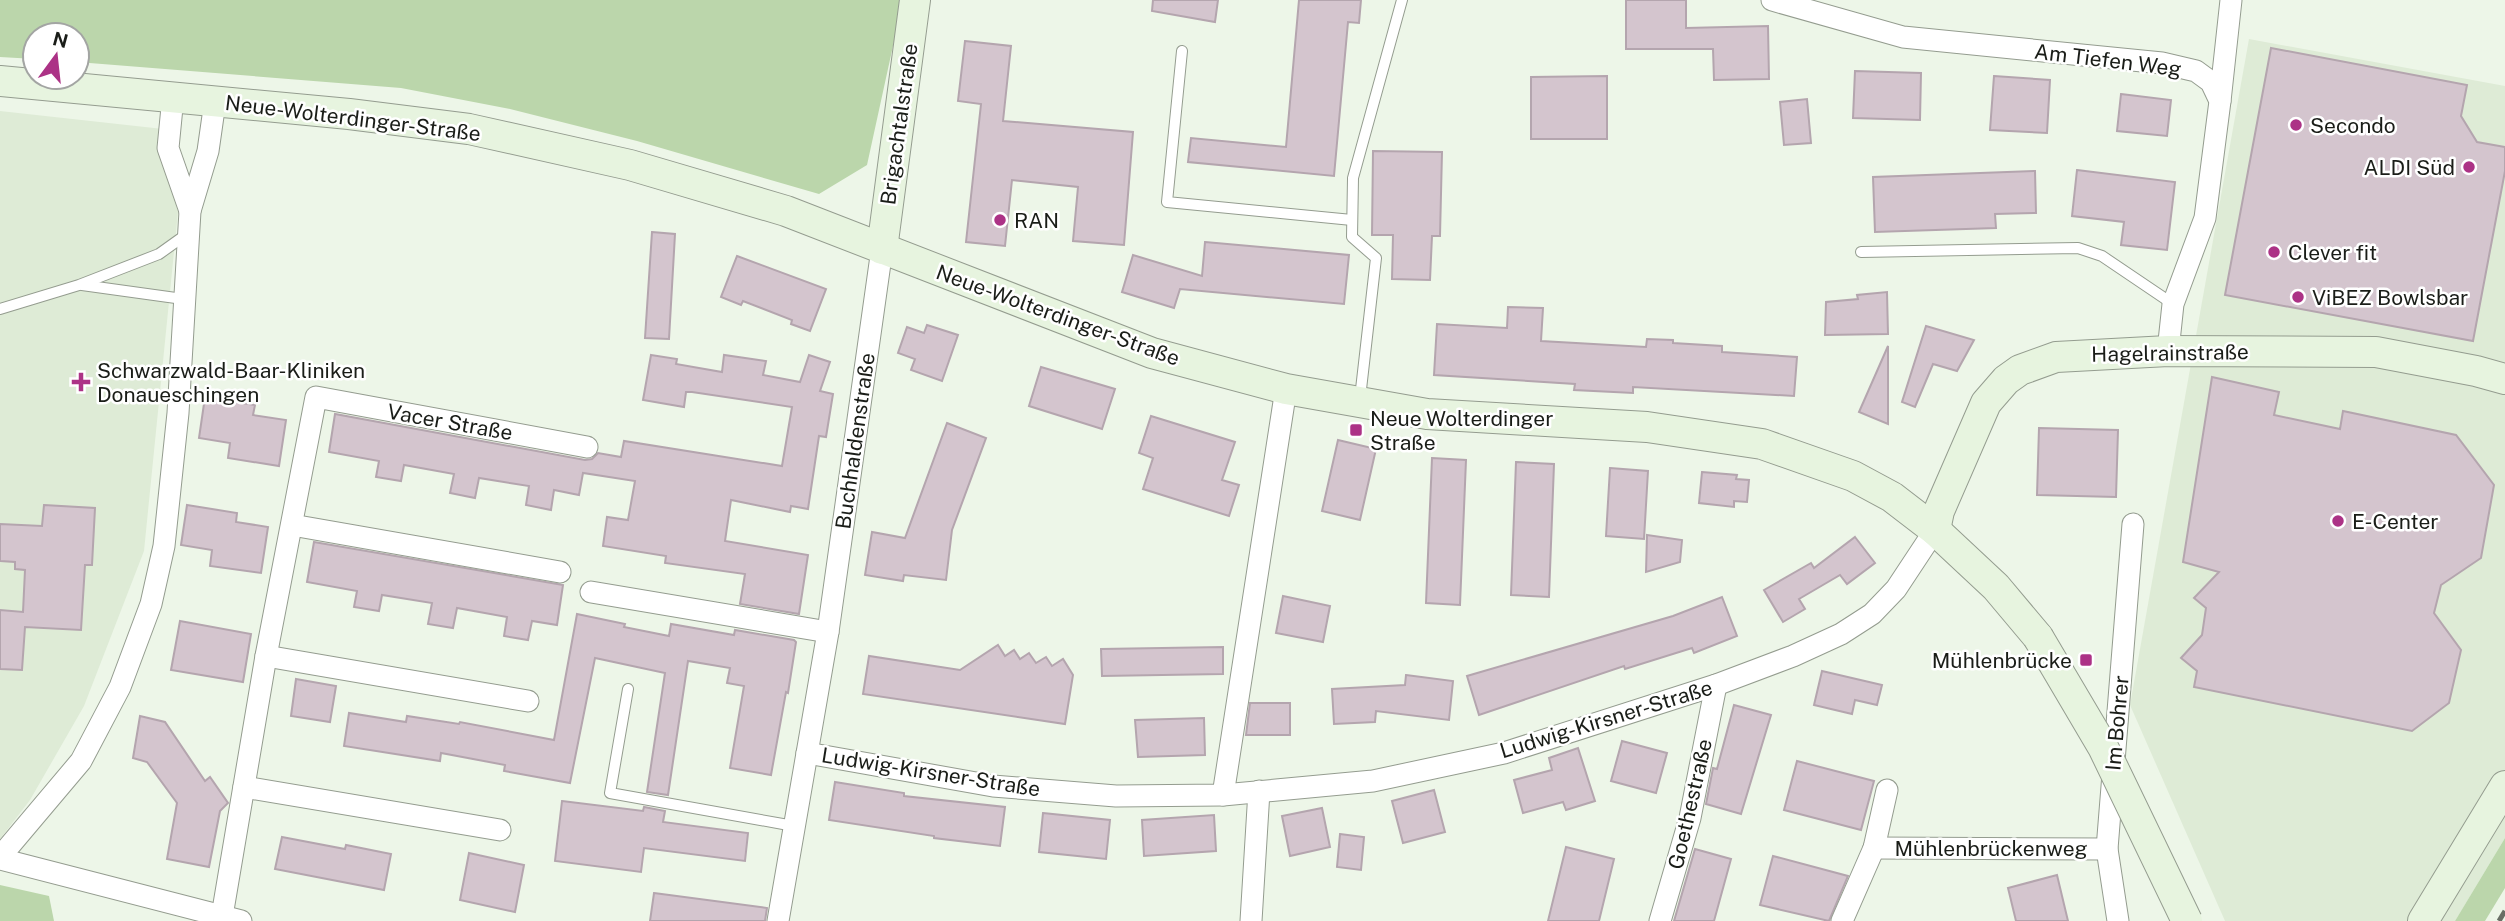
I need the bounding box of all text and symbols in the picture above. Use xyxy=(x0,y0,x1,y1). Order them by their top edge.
north arrow xyxy=(21,21,91,91)
text: N xyxy=(50,27,70,52)
street label: Am Tiefen Weg xyxy=(2033,39,2183,81)
street label: Brigachtalstraße xyxy=(875,42,923,206)
street label: Neue-Wolterdinger-Straße xyxy=(224,90,482,146)
place label: Secondo xyxy=(2310,113,2396,138)
marker: Secondo xyxy=(2288,117,2304,133)
place label: ALDI Süd xyxy=(2364,155,2455,180)
marker: ALDI Süd xyxy=(2461,159,2477,175)
place label: RAN xyxy=(1014,208,1059,233)
marker: RAN xyxy=(992,212,1008,228)
place label: Clever fit xyxy=(2288,240,2377,265)
marker: Clever fit xyxy=(2266,244,2282,260)
street label: Neue-Wolterdinger-Straße xyxy=(933,259,1183,371)
place label: ViBEZ Bowlsbar xyxy=(2312,285,2468,310)
marker: ViBEZ Bowlsbar xyxy=(2290,289,2306,305)
street label: Hagelrainstraße xyxy=(2091,339,2249,367)
street label: Buchhaldenstraße xyxy=(830,351,880,531)
place label: Schwarzwald-Baar-Kliniken Donaueschingen xyxy=(97,358,365,407)
marker: Schwarzwald-Baar-Kliniken Donaueschingen xyxy=(71,372,91,392)
street label: Vacer Straße xyxy=(385,399,515,445)
place label: Neue Wolterdinger Straße xyxy=(1370,406,1553,455)
marker: Neue Wolterdinger Straße xyxy=(1348,422,1364,438)
place label: E-Center xyxy=(2352,509,2439,534)
marker: E-Center xyxy=(2330,513,2346,529)
place label: Mühlenbrücke xyxy=(1932,648,2072,673)
marker: Mühlenbrücke xyxy=(2078,652,2094,668)
street label: Im Bohrer xyxy=(2100,674,2134,772)
street label: Ludwig-Kirsner-Straße xyxy=(1497,675,1715,763)
street label: Goethestraße xyxy=(1663,736,1717,872)
street label: Ludwig-Kirsner-Straße xyxy=(820,742,1042,802)
street label: Mühlenbrückenweg xyxy=(1894,836,2088,861)

